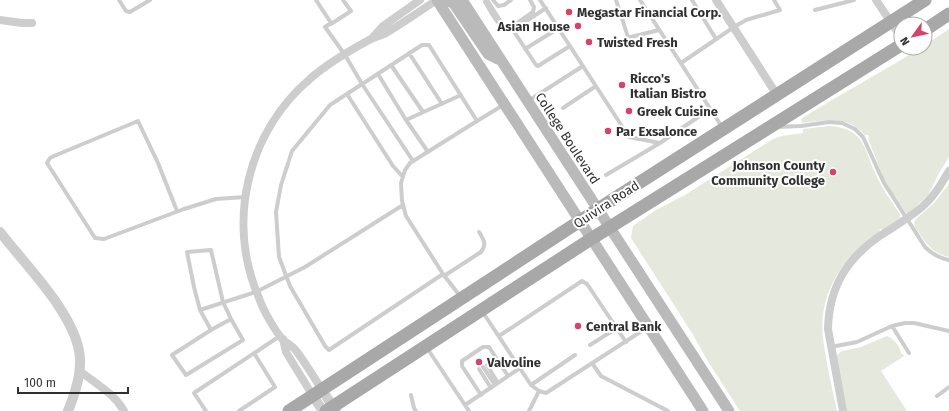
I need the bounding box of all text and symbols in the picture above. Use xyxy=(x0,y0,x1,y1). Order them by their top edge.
place label: Megastar Financial Corp. xyxy=(577,5,721,20)
marker: Megastar Financial Corp. xyxy=(564,7,574,17)
north arrow xyxy=(893,16,933,56)
place label: Asian House xyxy=(497,19,570,34)
marker: Asian House xyxy=(573,21,583,31)
place label: Twisted Fresh xyxy=(597,35,678,50)
text: N xyxy=(898,35,912,48)
marker: Twisted Fresh xyxy=(584,37,594,47)
place label: Ricco's Italian Bistro xyxy=(630,71,707,101)
marker: Ricco's Italian Bistro xyxy=(617,80,627,90)
street label: College Boulevard xyxy=(532,90,603,187)
place label: Greek Cuisine xyxy=(637,104,718,119)
marker: Greek Cuisine xyxy=(624,106,634,116)
place label: Par Exsalonce xyxy=(616,124,697,139)
marker: Par Exsalonce xyxy=(603,126,613,136)
place label: Johnson County Community College xyxy=(711,158,825,188)
marker: Johnson County Community College xyxy=(828,167,838,177)
street label: Quivira Road xyxy=(571,178,642,231)
place label: Central Bank xyxy=(586,319,662,334)
marker: Central Bank xyxy=(573,321,583,331)
place label: Valvoline xyxy=(486,355,541,370)
marker: Valvoline xyxy=(474,357,484,367)
scale bar xyxy=(18,369,128,395)
text: 100 m xyxy=(24,376,56,390)

